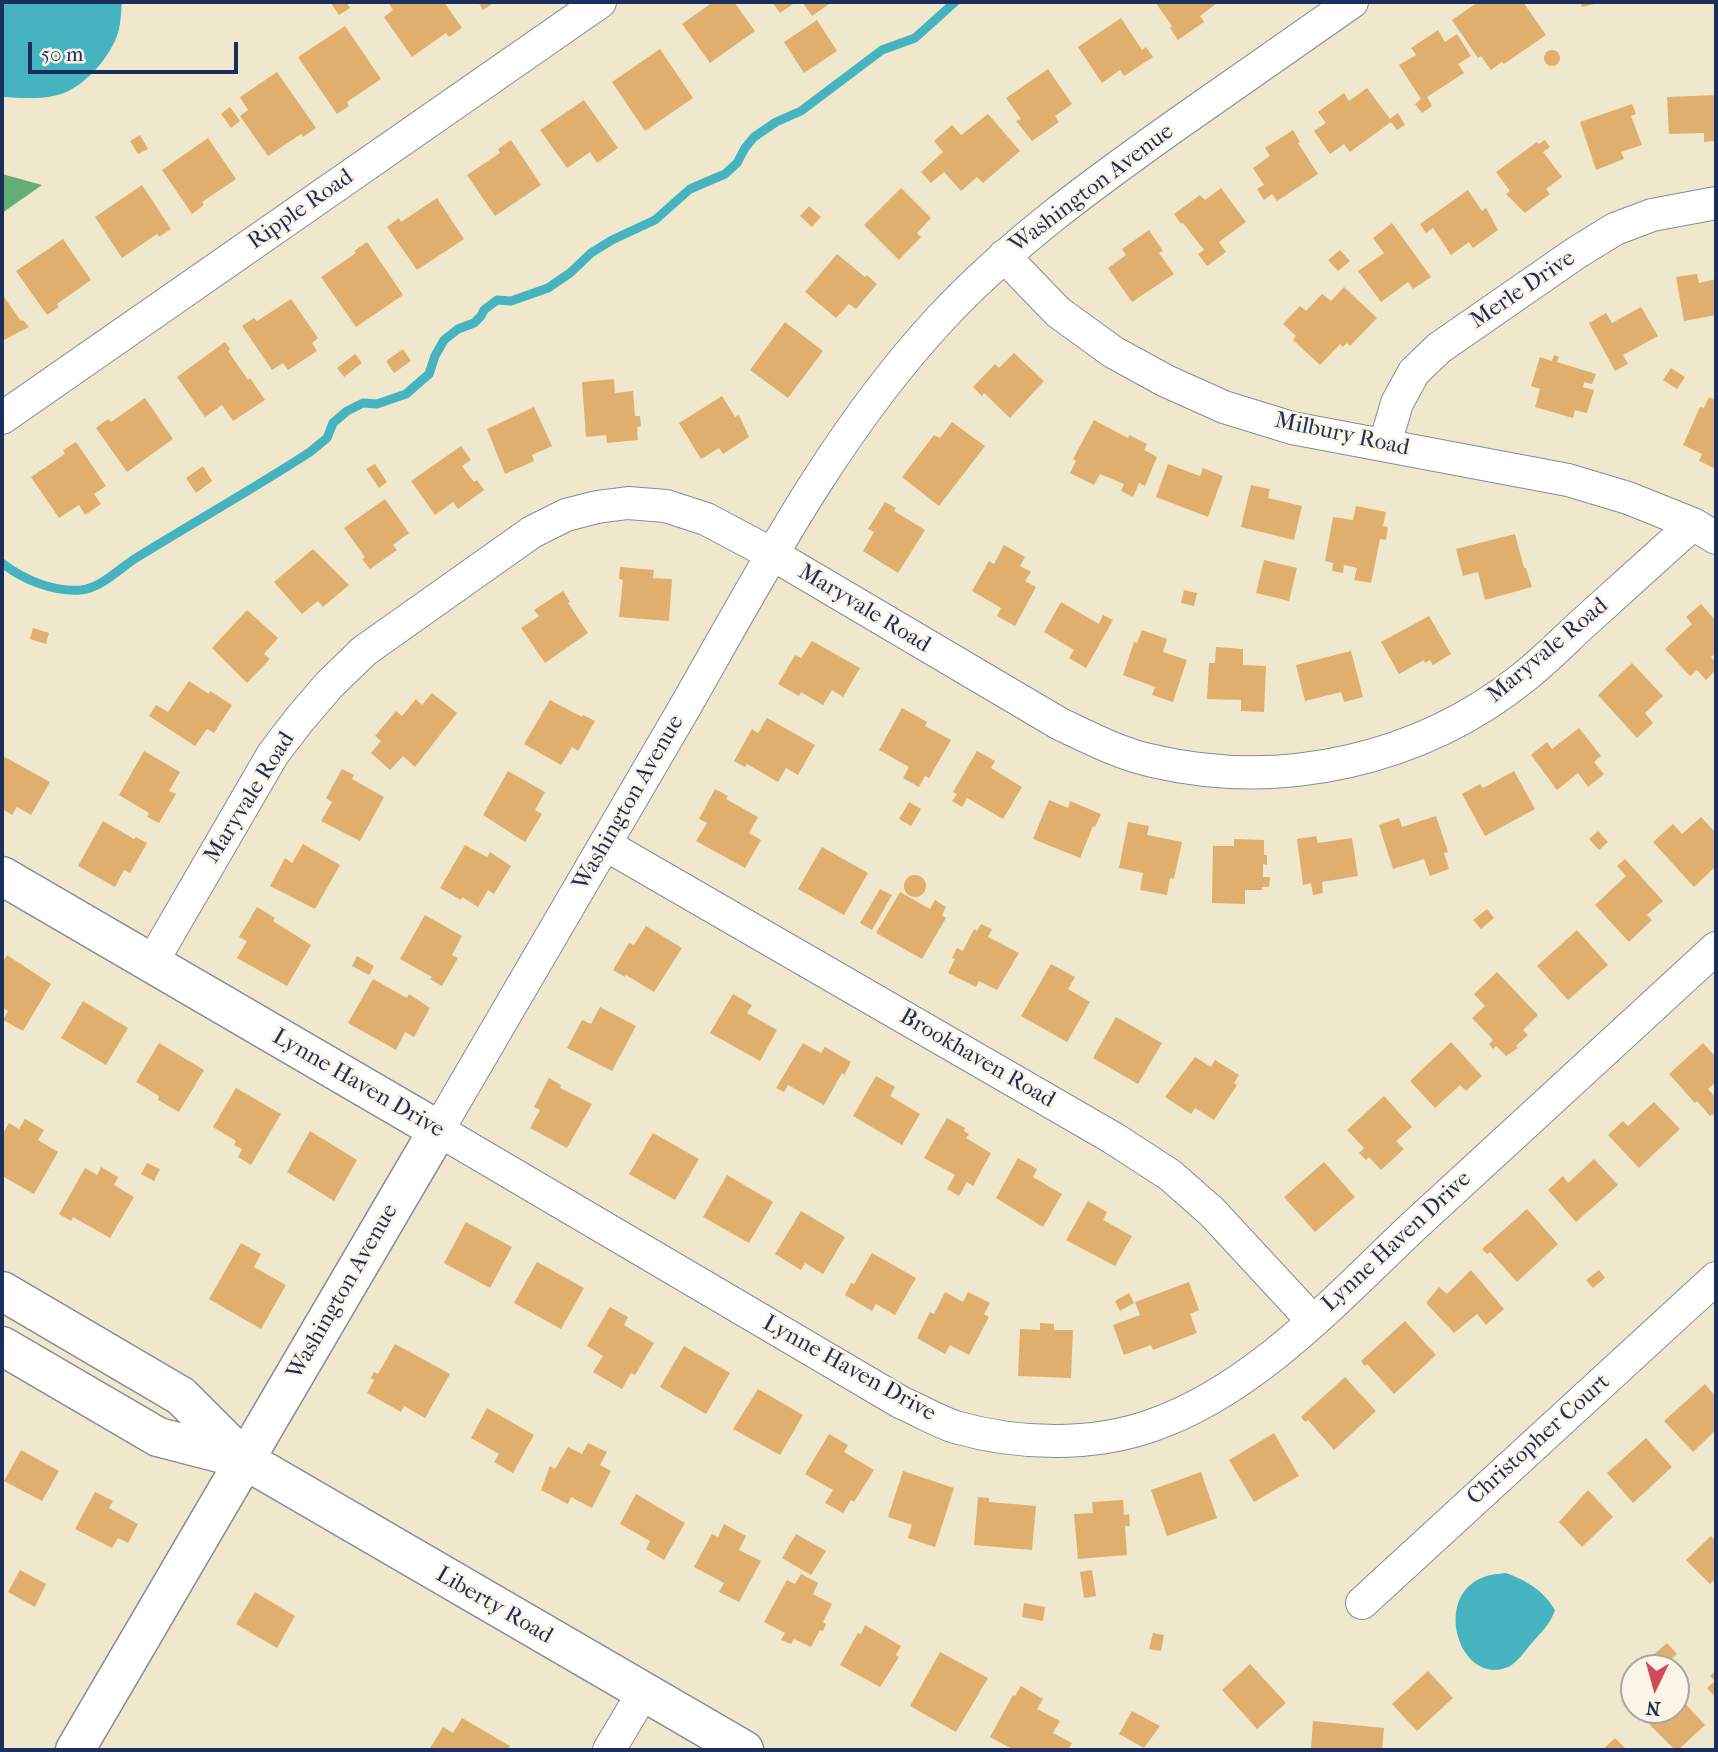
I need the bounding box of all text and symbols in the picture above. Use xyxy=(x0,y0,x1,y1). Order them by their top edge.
scale bar xyxy=(32,28,242,72)
text: 50 m xyxy=(41,42,84,66)
street label: Washington Avenue xyxy=(1005,118,1179,260)
street label: Ripple Road xyxy=(243,164,359,256)
street label: Merle Drive xyxy=(1465,245,1581,335)
street label: Milbury Road xyxy=(1272,407,1412,463)
street label: Maryvale Road xyxy=(793,559,935,659)
street label: Maryvale Road xyxy=(1482,592,1614,710)
street label: Washington Avenue xyxy=(568,710,690,896)
street label: Maryvale Road xyxy=(199,727,301,869)
street label: Brookhaven Road xyxy=(894,1003,1060,1115)
street label: Lynne Haven Drive xyxy=(267,1024,449,1144)
street label: Lynne Haven Drive xyxy=(1317,1166,1477,1318)
street label: Washington Avenue xyxy=(282,1199,404,1385)
street label: Lynne Haven Drive xyxy=(758,1310,940,1428)
street label: Christopher Court xyxy=(1462,1369,1616,1511)
street label: Liberty Road xyxy=(431,1561,557,1651)
north arrow xyxy=(1620,1654,1690,1724)
text: N xyxy=(1645,1696,1661,1720)

